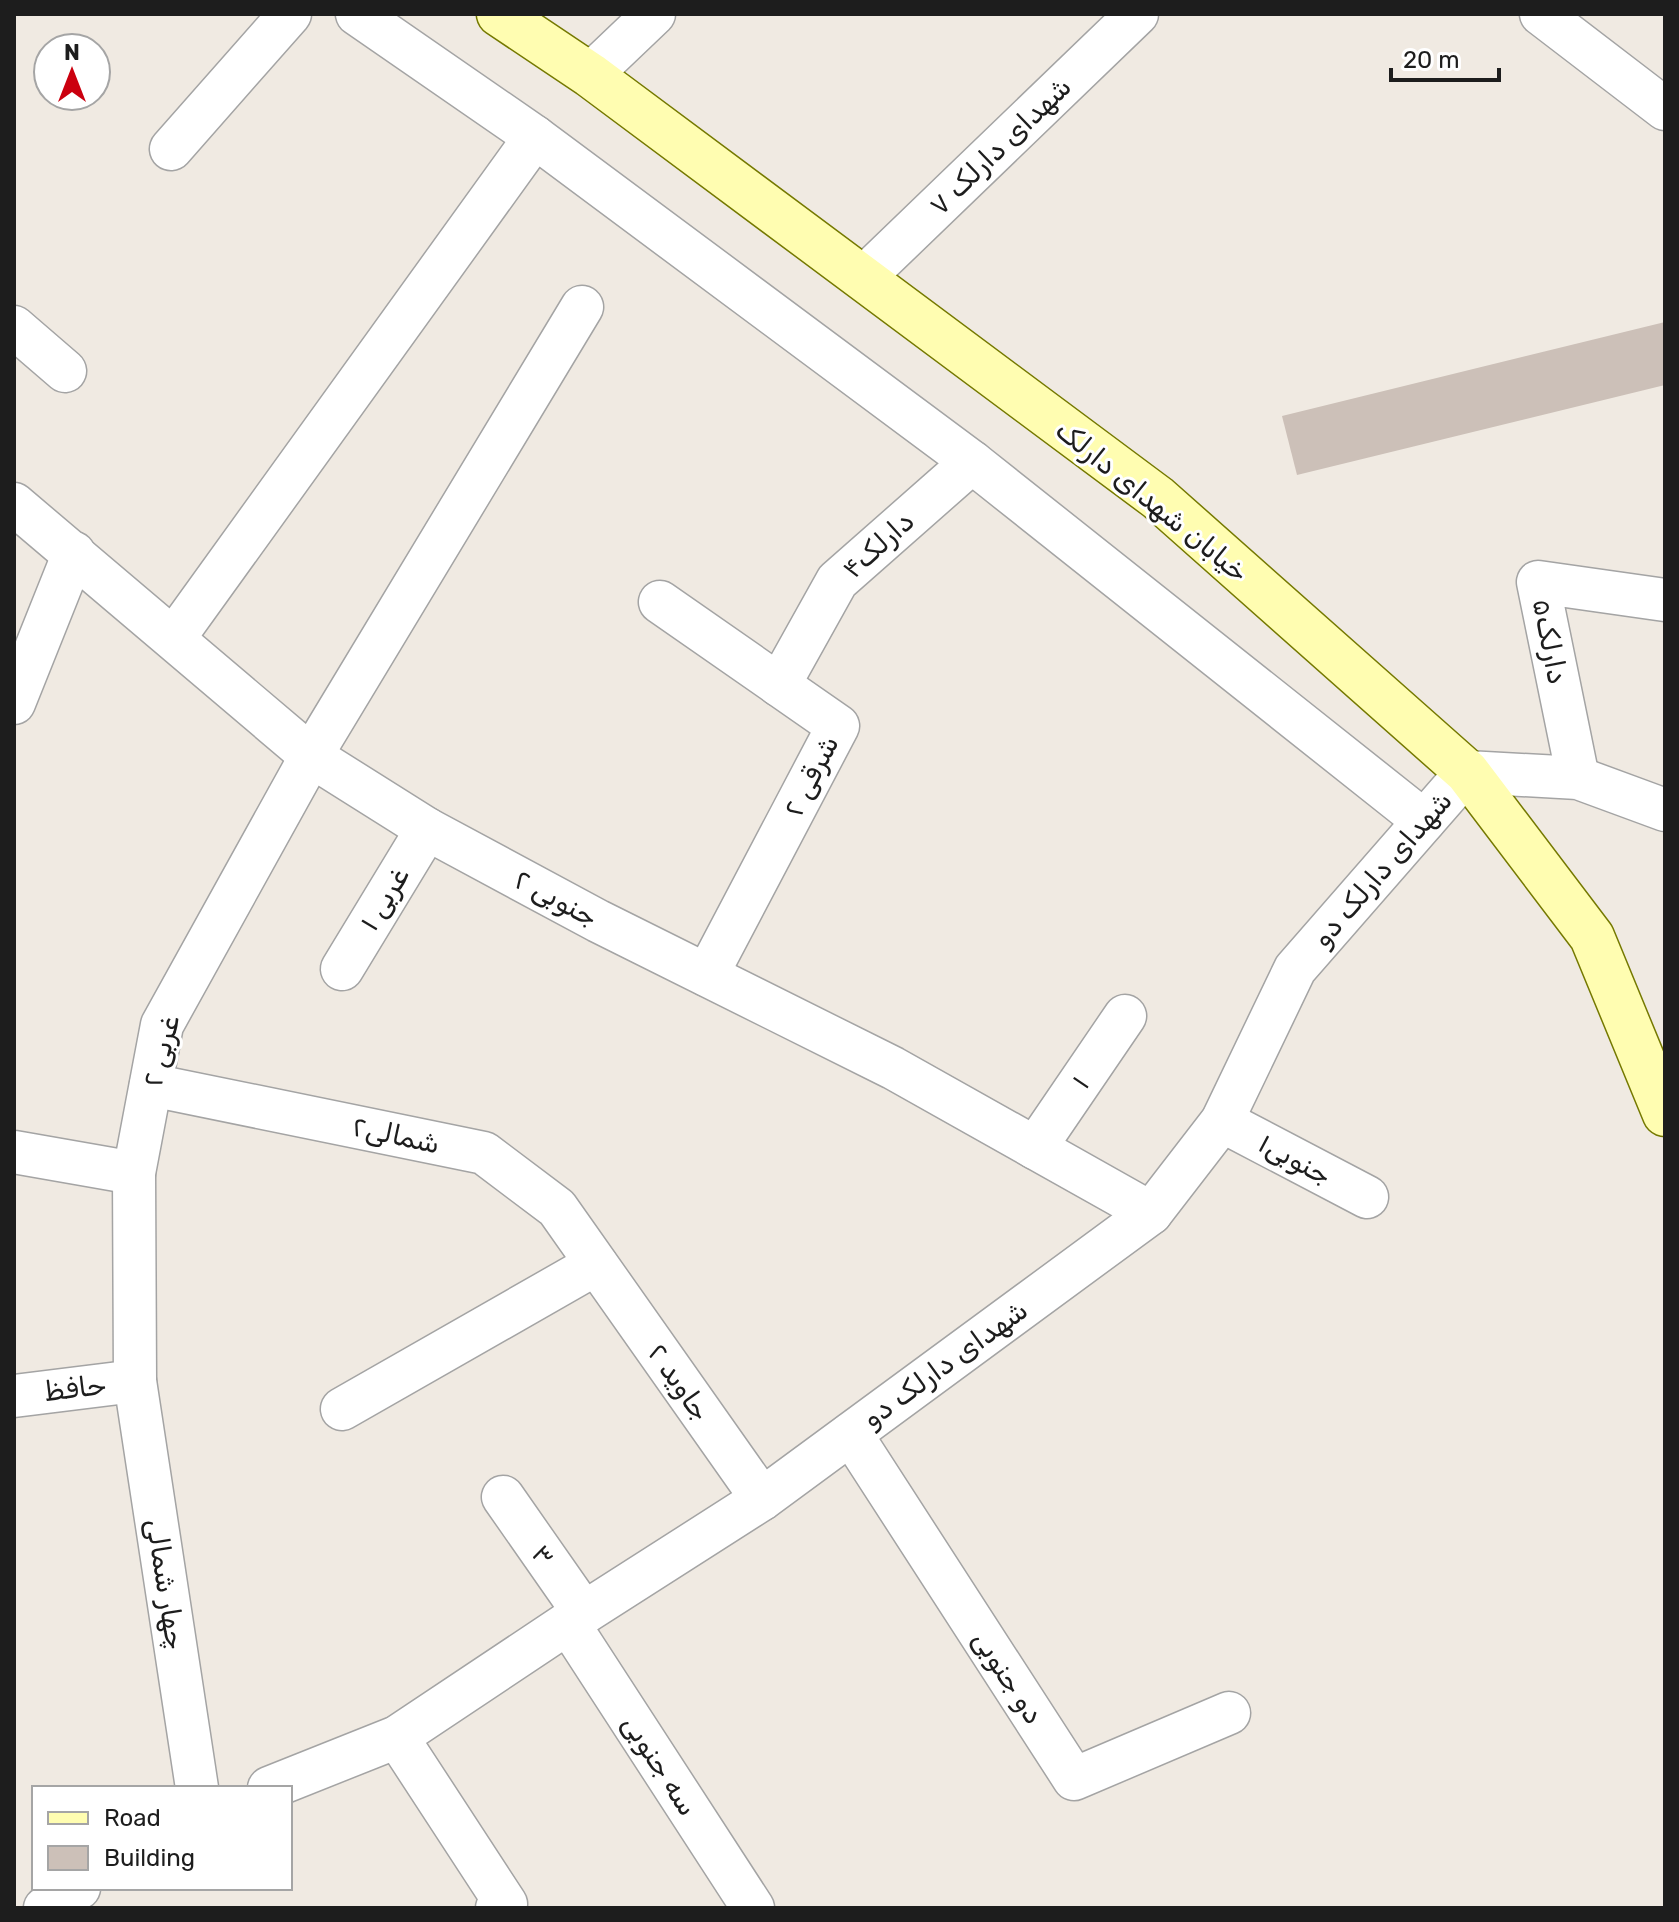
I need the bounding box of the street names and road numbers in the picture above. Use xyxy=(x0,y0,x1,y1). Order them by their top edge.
street label: شهدای دارلک ۷ xyxy=(922,70,1078,222)
street label: خیابان شهدای دارلک xyxy=(1049,413,1255,589)
street label: دارلک۴ xyxy=(836,504,920,586)
street label: دارلک۵ xyxy=(1526,595,1574,687)
street label: ۲ شرقی xyxy=(777,730,845,822)
street label: شهدای دارلک دو xyxy=(1305,784,1459,954)
street label: ۱ غربی xyxy=(352,861,416,937)
street label: ۲ جنوبی xyxy=(509,862,603,934)
street label: ۲ غربی xyxy=(136,1011,186,1091)
street label: ۱ xyxy=(1064,1069,1096,1095)
street label: شمالی۲ xyxy=(349,1110,443,1160)
street label: جنوبی۱ xyxy=(1253,1126,1337,1192)
street label: شهدای دارلک دو xyxy=(856,1293,1034,1435)
street label: ۲ جاوید xyxy=(641,1337,717,1427)
street label: حافظ xyxy=(42,1368,108,1408)
street label: چهار شمالی xyxy=(139,1516,193,1652)
street label: ۳ xyxy=(524,1538,562,1572)
street label: دو جنوبی xyxy=(966,1624,1050,1730)
street label: سه جنوبی xyxy=(615,1708,705,1822)

